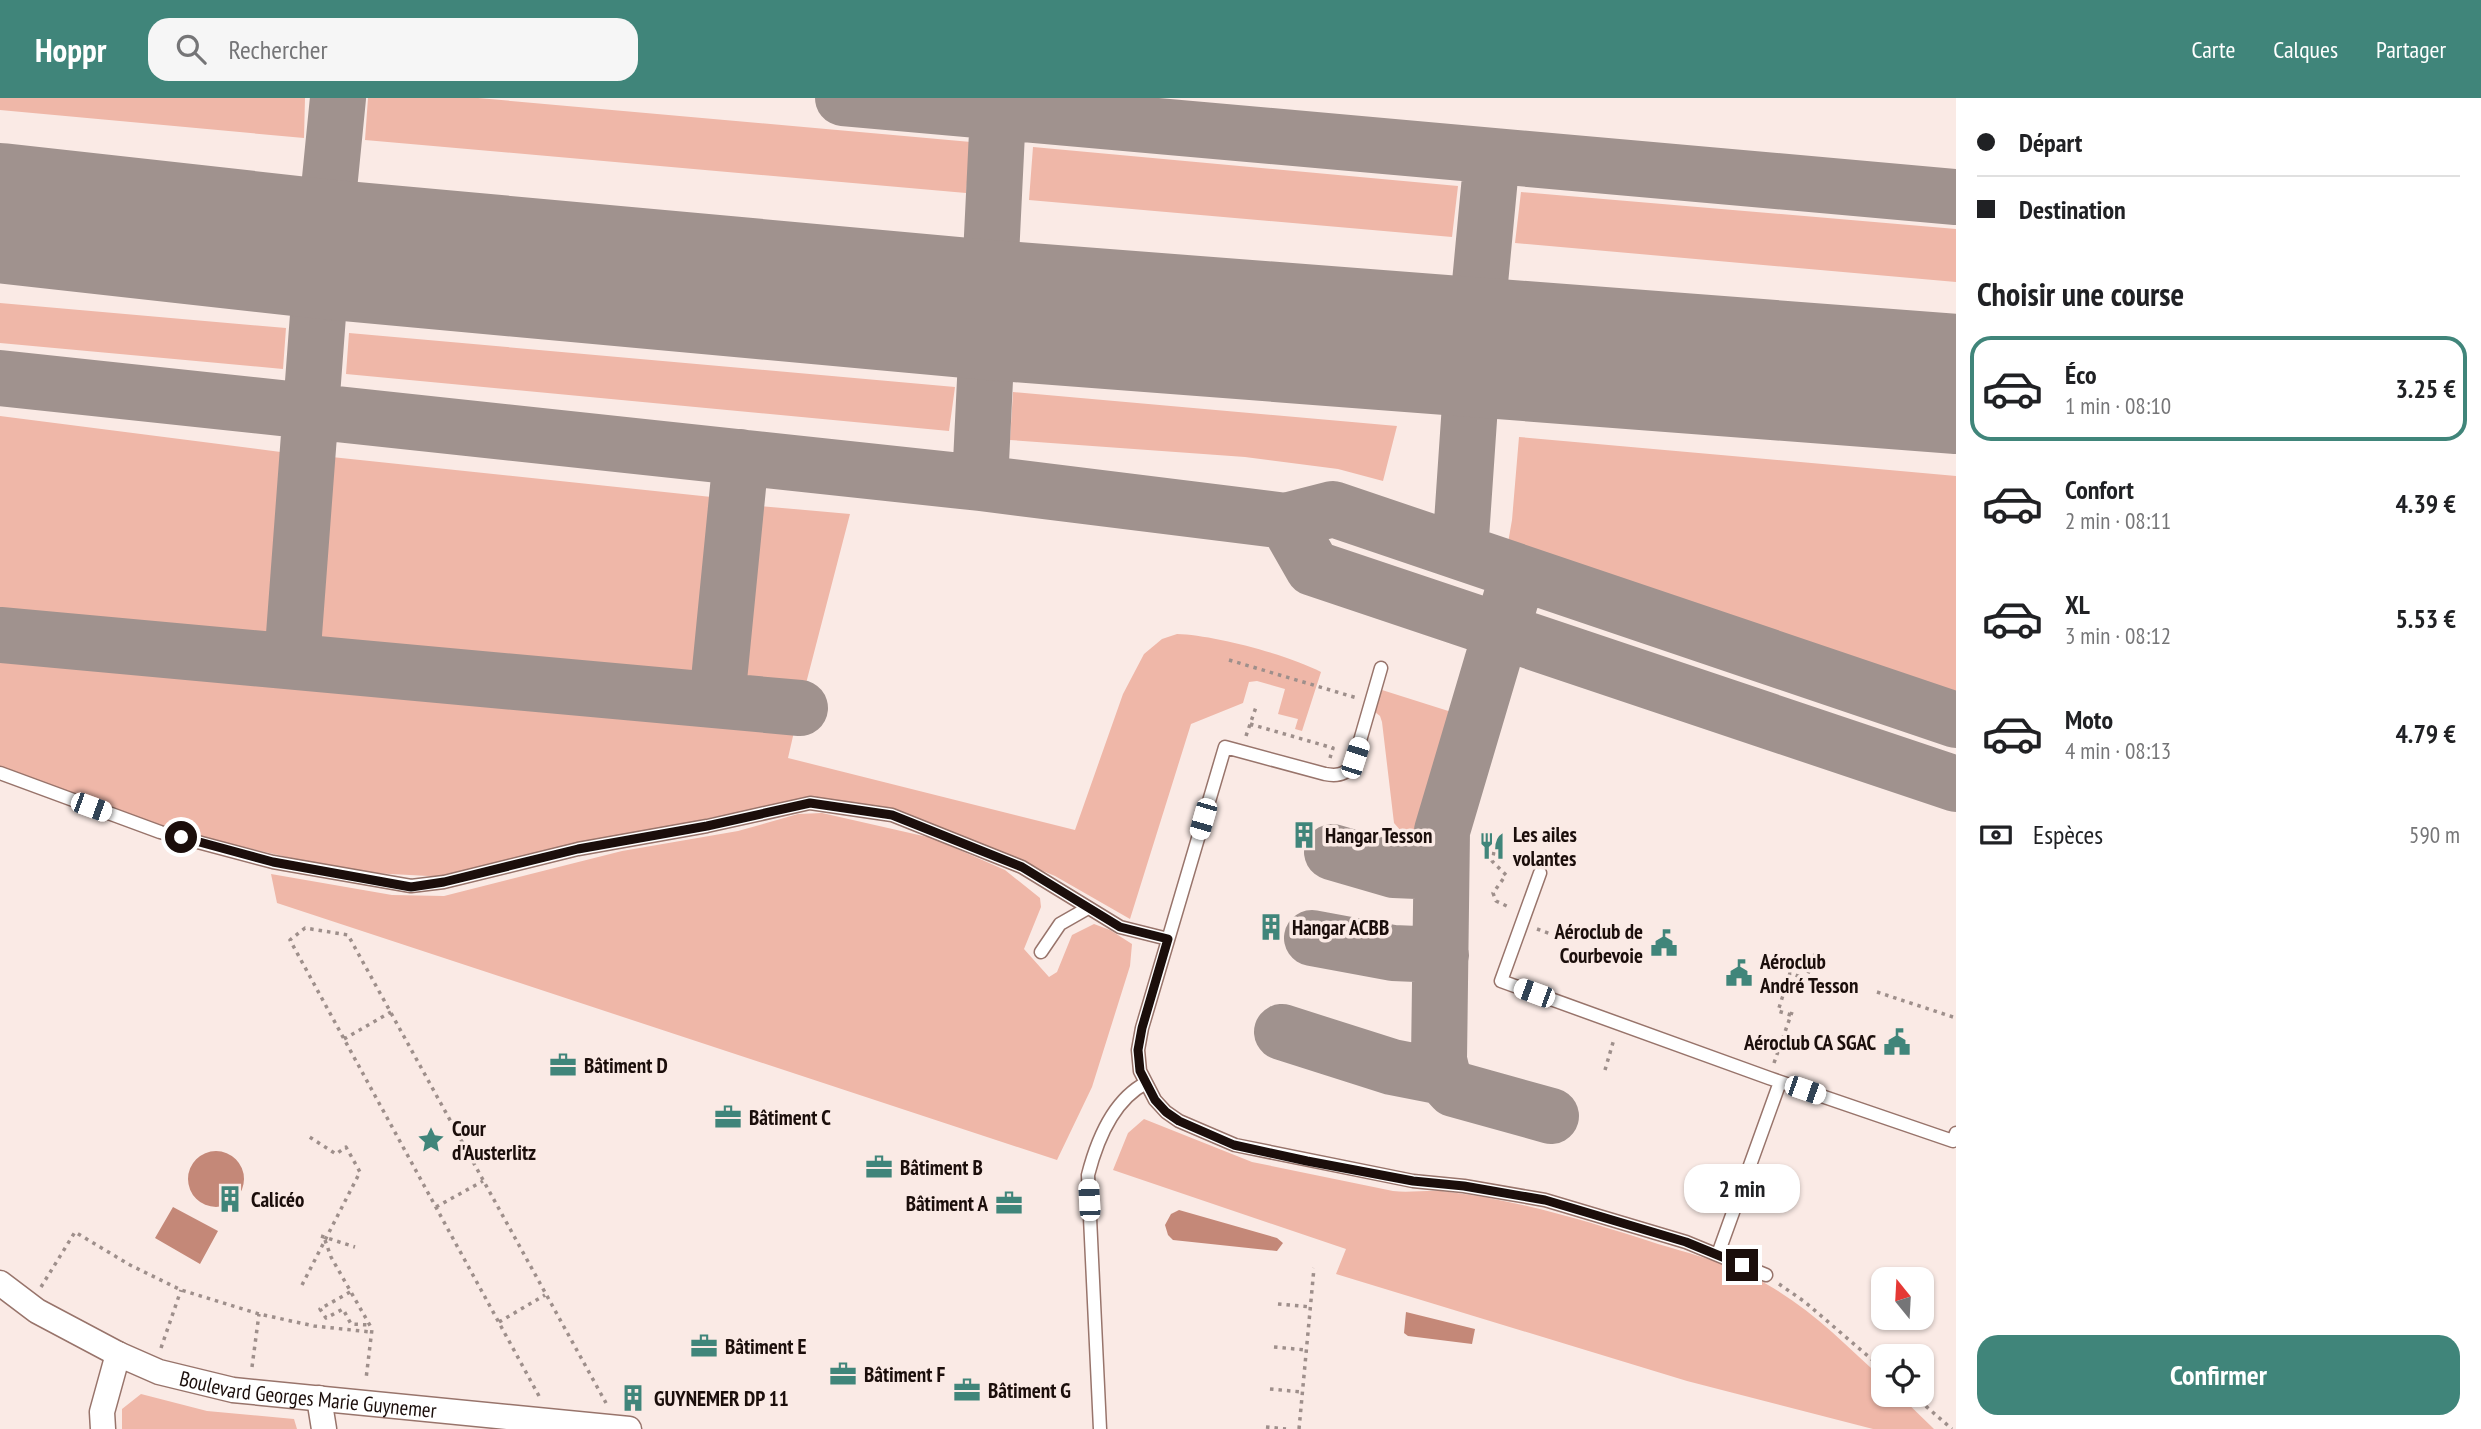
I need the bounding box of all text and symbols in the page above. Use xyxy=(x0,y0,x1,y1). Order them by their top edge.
search box xyxy=(148,18,638,81)
text: Hoppr xyxy=(35,28,106,71)
icon: search xyxy=(172,30,210,68)
text: Rechercher xyxy=(228,33,328,66)
text: Carte xyxy=(2192,34,2235,65)
text: Calques xyxy=(2273,34,2338,65)
text: Partager xyxy=(2376,34,2446,65)
text: Départ xyxy=(2019,126,2082,159)
text: Destination xyxy=(2019,193,2126,226)
text: Choisir une course xyxy=(1977,273,2184,315)
icon: car xyxy=(1981,357,2044,420)
text: Éco xyxy=(2065,358,2097,391)
text: 3.25 € xyxy=(2395,372,2456,405)
text: 1 min · 08:10 xyxy=(2065,391,2171,420)
icon: car xyxy=(1981,472,2044,535)
text: Confort xyxy=(2065,473,2134,506)
text: 4.39 € xyxy=(2395,487,2456,520)
text: 2 min · 08:11 xyxy=(2065,506,2171,535)
icon: car xyxy=(1981,587,2044,650)
text: XL xyxy=(2065,588,2090,621)
text: 5.53 € xyxy=(2395,602,2456,635)
text: 3 min · 08:12 xyxy=(2065,621,2171,650)
icon: car xyxy=(1981,702,2044,765)
text: Moto xyxy=(2065,703,2113,736)
text: 4.79 € xyxy=(2395,717,2456,750)
car xyxy=(1339,735,1372,781)
text: 4 min · 08:13 xyxy=(2065,736,2171,765)
car xyxy=(68,790,115,824)
car xyxy=(1188,796,1219,842)
icon: cash xyxy=(1977,816,2015,854)
text: Espèces xyxy=(2033,818,2103,851)
building icon: Hangar Tesson xyxy=(1289,820,1319,850)
text: 590 m xyxy=(2409,820,2460,849)
route start xyxy=(165,821,197,853)
place label: Les ailes volantes xyxy=(1512,821,1577,872)
place label: Hangar Tesson xyxy=(1325,822,1432,849)
restaurant icon: Les ailes volantes xyxy=(1477,831,1507,861)
building icon: Hangar ACBB xyxy=(1256,912,1286,942)
place label: Hangar ACBB xyxy=(1292,914,1389,941)
place label: Aéroclub de Courbevoie xyxy=(1554,918,1643,969)
public building icon: Aéroclub de Courbevoie xyxy=(1649,928,1679,958)
place label: Aéroclub André Tesson xyxy=(1759,948,1858,999)
public building icon: Aéroclub André Tesson xyxy=(1724,958,1754,988)
car xyxy=(1511,976,1558,1010)
public building icon: Aéroclub CA SGAC xyxy=(1882,1027,1912,1057)
place label: Aéroclub CA SGAC xyxy=(1743,1029,1876,1056)
office icon: Bâtiment D xyxy=(548,1050,578,1080)
place label: Bâtiment D xyxy=(584,1052,668,1079)
car xyxy=(1782,1073,1829,1107)
office icon: Bâtiment C xyxy=(713,1102,743,1132)
place label: Bâtiment C xyxy=(749,1104,831,1131)
place label: Cour d'Austerlitz xyxy=(452,1115,536,1166)
place icon: Cour d'Austerlitz xyxy=(416,1125,446,1155)
office icon: Bâtiment B xyxy=(864,1152,894,1182)
place label: Bâtiment B xyxy=(900,1154,983,1181)
callout: 2 min xyxy=(1684,1164,1800,1212)
text: 2 min xyxy=(1719,1174,1765,1203)
car xyxy=(1078,1178,1101,1222)
building icon: Calicéo xyxy=(215,1184,245,1214)
place label: Calicéo xyxy=(251,1186,304,1213)
office icon: Bâtiment A xyxy=(994,1188,1024,1218)
place label: Bâtiment A xyxy=(906,1190,988,1217)
route end xyxy=(1726,1249,1758,1281)
north arrow xyxy=(1871,1267,1934,1330)
map controls xyxy=(1871,1267,1934,1407)
office icon: Bâtiment E xyxy=(689,1331,719,1361)
place label: Bâtiment E xyxy=(725,1333,807,1360)
button: Confirmer xyxy=(1977,1335,2460,1415)
button: locate xyxy=(1871,1344,1934,1407)
office icon: Bâtiment F xyxy=(828,1359,858,1389)
place label: Bâtiment F xyxy=(864,1361,946,1388)
street label: Boulevard Georges Marie Guynemer xyxy=(177,1364,438,1423)
office icon: Bâtiment G xyxy=(952,1375,982,1405)
place label: Bâtiment G xyxy=(988,1377,1071,1404)
building icon: GUYNEMER DP 11 xyxy=(618,1383,648,1413)
place label: GUYNEMER DP 11 xyxy=(654,1385,789,1412)

